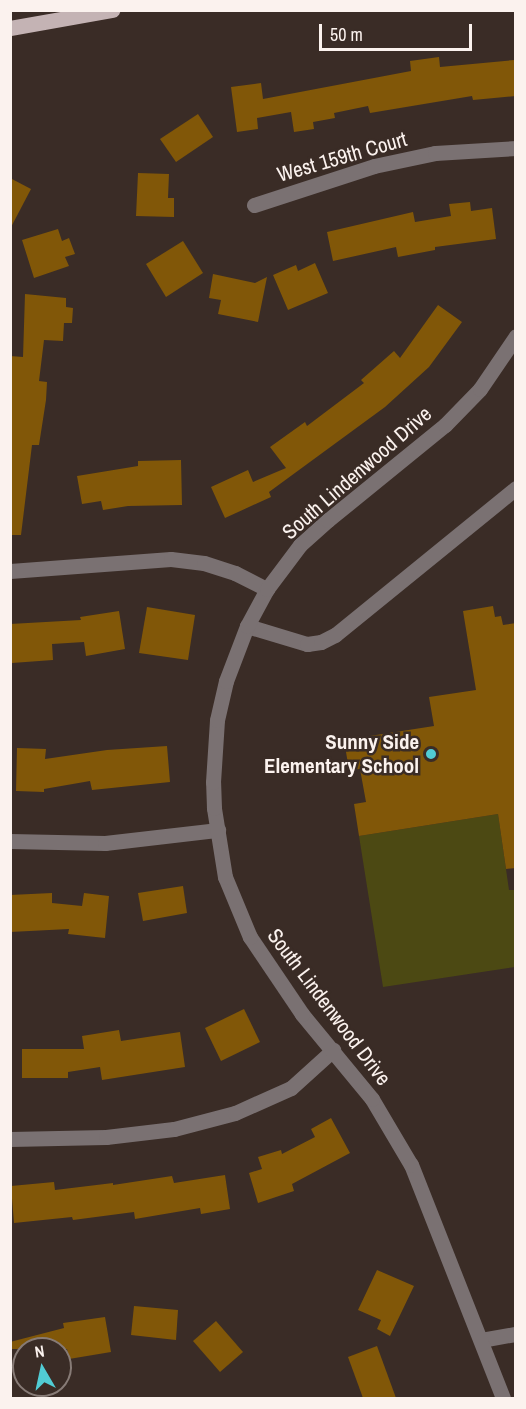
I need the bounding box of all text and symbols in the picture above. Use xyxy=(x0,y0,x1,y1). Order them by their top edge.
scale bar xyxy=(322,12,475,50)
text: 50 m xyxy=(330,22,363,47)
street label: West 159th Court xyxy=(274,126,410,188)
street label: South Lindenwood Drive xyxy=(277,401,437,545)
place label: Sunny Side Elementary School xyxy=(264,729,419,779)
marker: Sunny Side Elementary School xyxy=(424,747,438,761)
street label: South Lindenwood Drive xyxy=(262,924,396,1090)
north arrow xyxy=(12,1337,72,1397)
text: N xyxy=(33,1340,46,1363)

